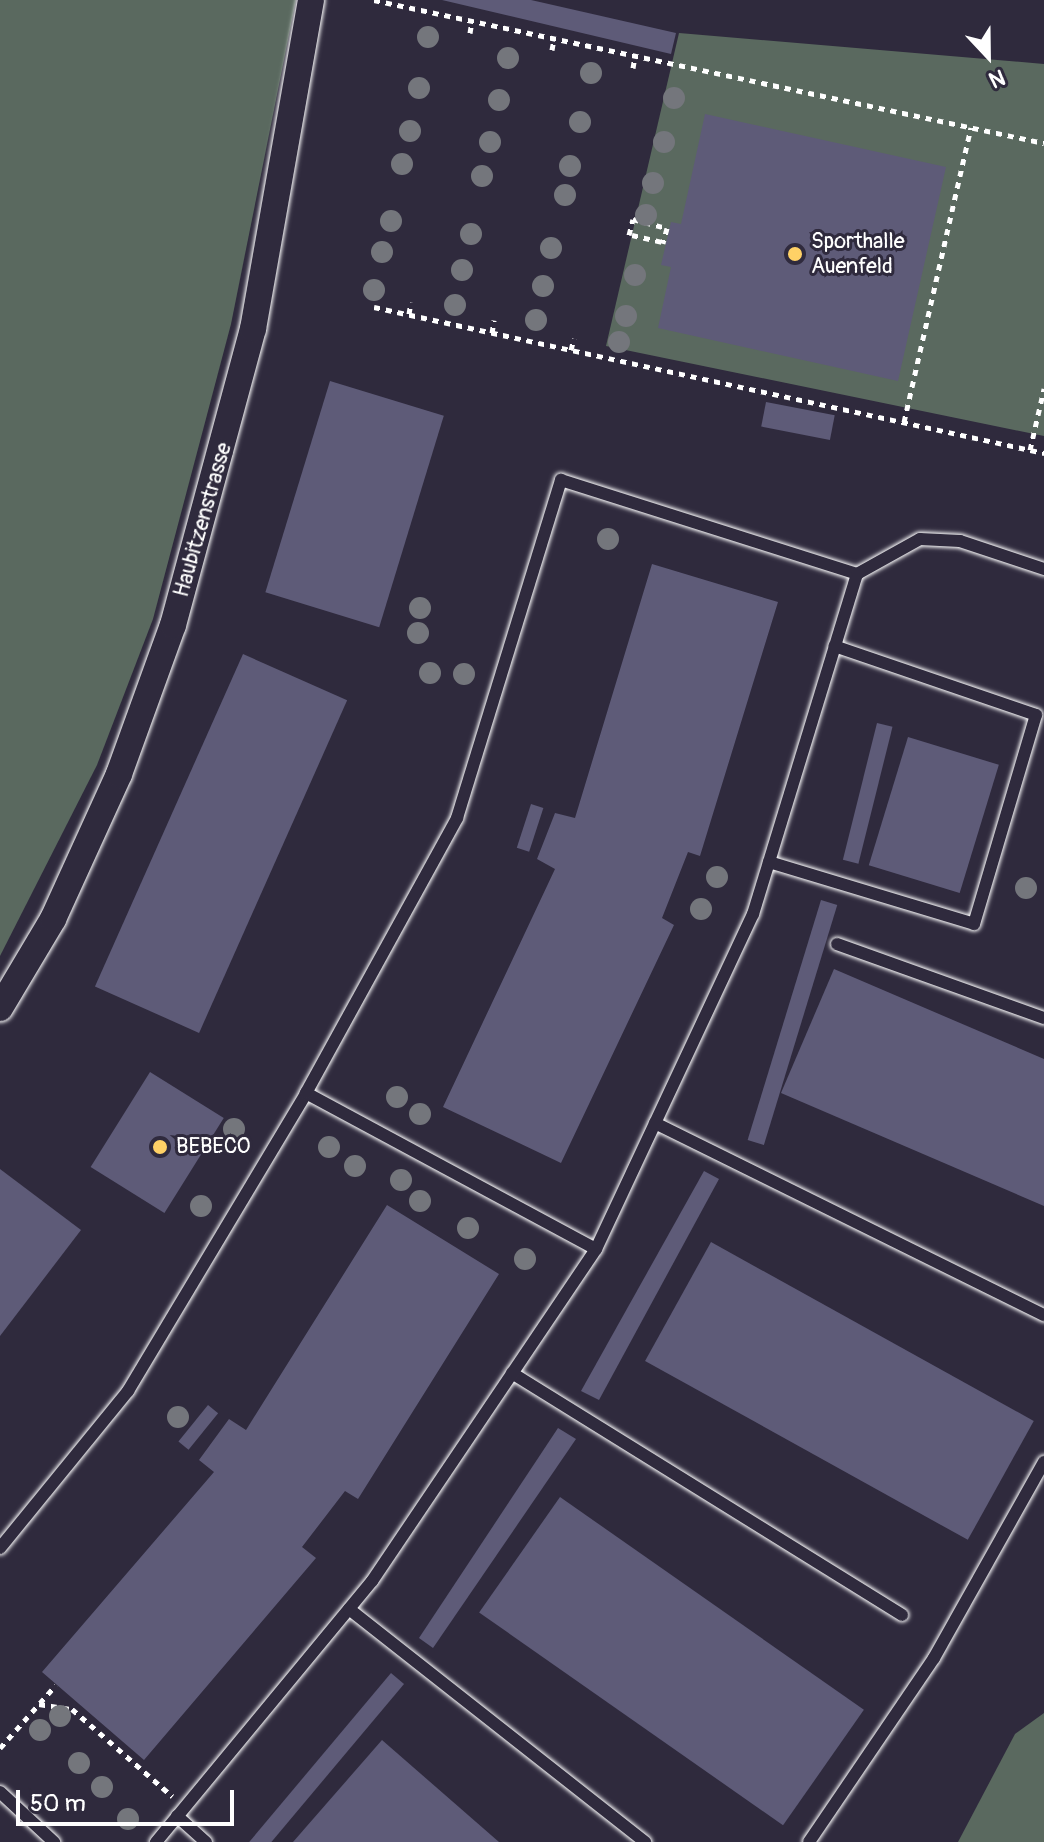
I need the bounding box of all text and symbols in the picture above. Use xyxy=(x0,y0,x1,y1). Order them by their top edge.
north arrow xyxy=(948,16,1028,96)
text: N xyxy=(985,62,1009,94)
place label: Sporthalle Auenfeld xyxy=(811,228,905,280)
marker: Sporthalle Auenfeld xyxy=(786,245,804,263)
street label: Haubitzenstrasse xyxy=(168,440,238,600)
place label: BEBECO xyxy=(176,1134,250,1160)
marker: BEBECO xyxy=(151,1138,169,1156)
scale bar xyxy=(20,1774,238,1824)
text: 50 m xyxy=(30,1789,86,1818)

